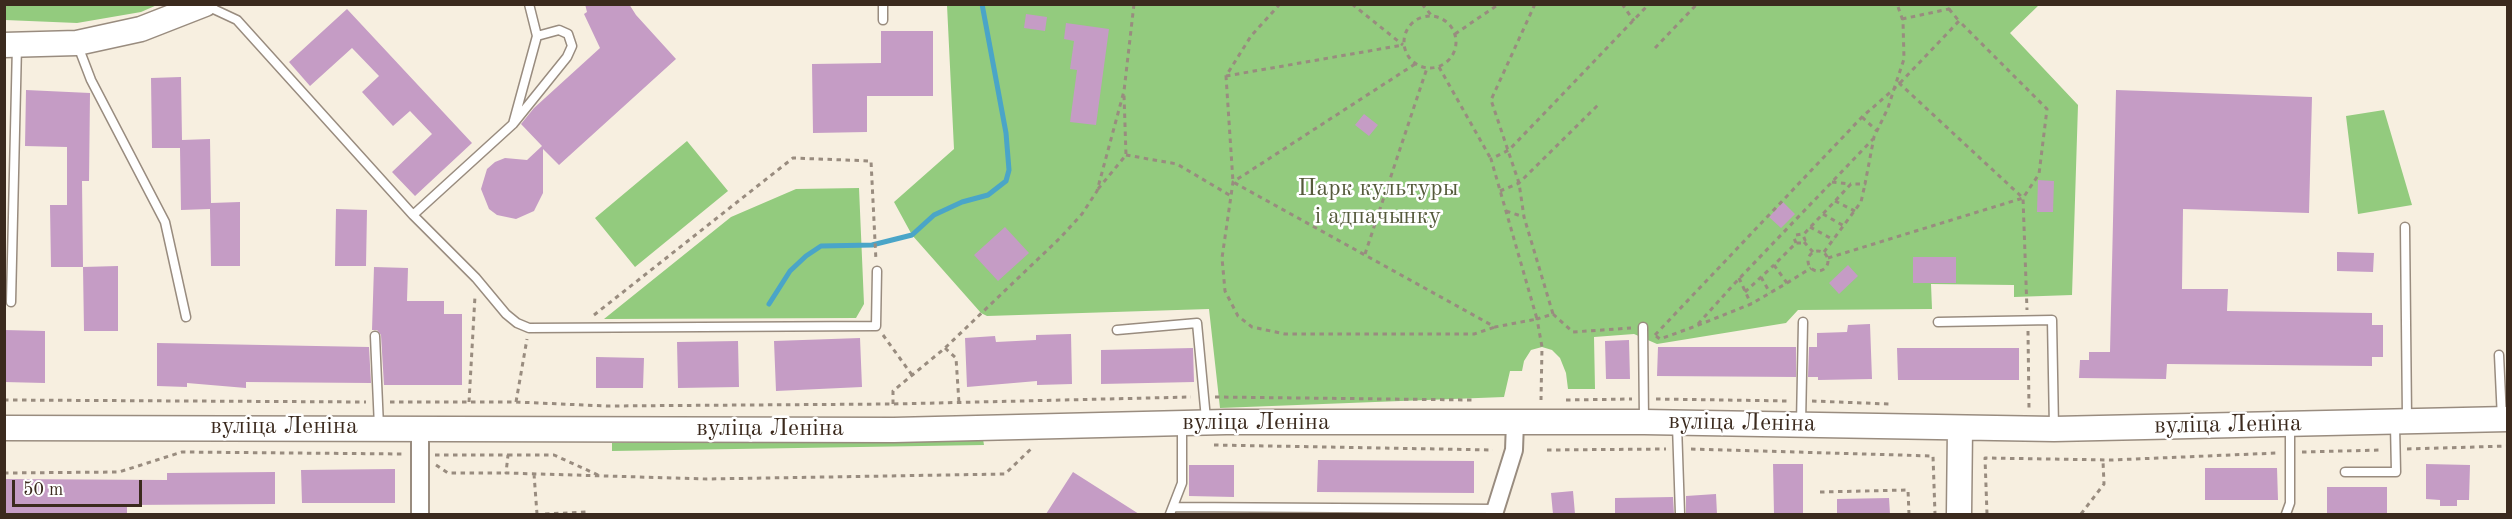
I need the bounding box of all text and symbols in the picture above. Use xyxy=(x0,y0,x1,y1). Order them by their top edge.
park label: Парк культуры і адпачынку xyxy=(1298,175,1458,231)
street label: вуліца Леніна xyxy=(1668,407,1816,439)
street label: вуліца Леніна xyxy=(1182,409,1330,437)
street label: вуліца Леніна xyxy=(2154,409,2302,441)
street label: вуліца Леніна xyxy=(210,413,358,441)
street label: вуліца Леніна xyxy=(696,415,844,443)
scale bar xyxy=(15,468,146,506)
text: 50 m xyxy=(23,481,63,499)

